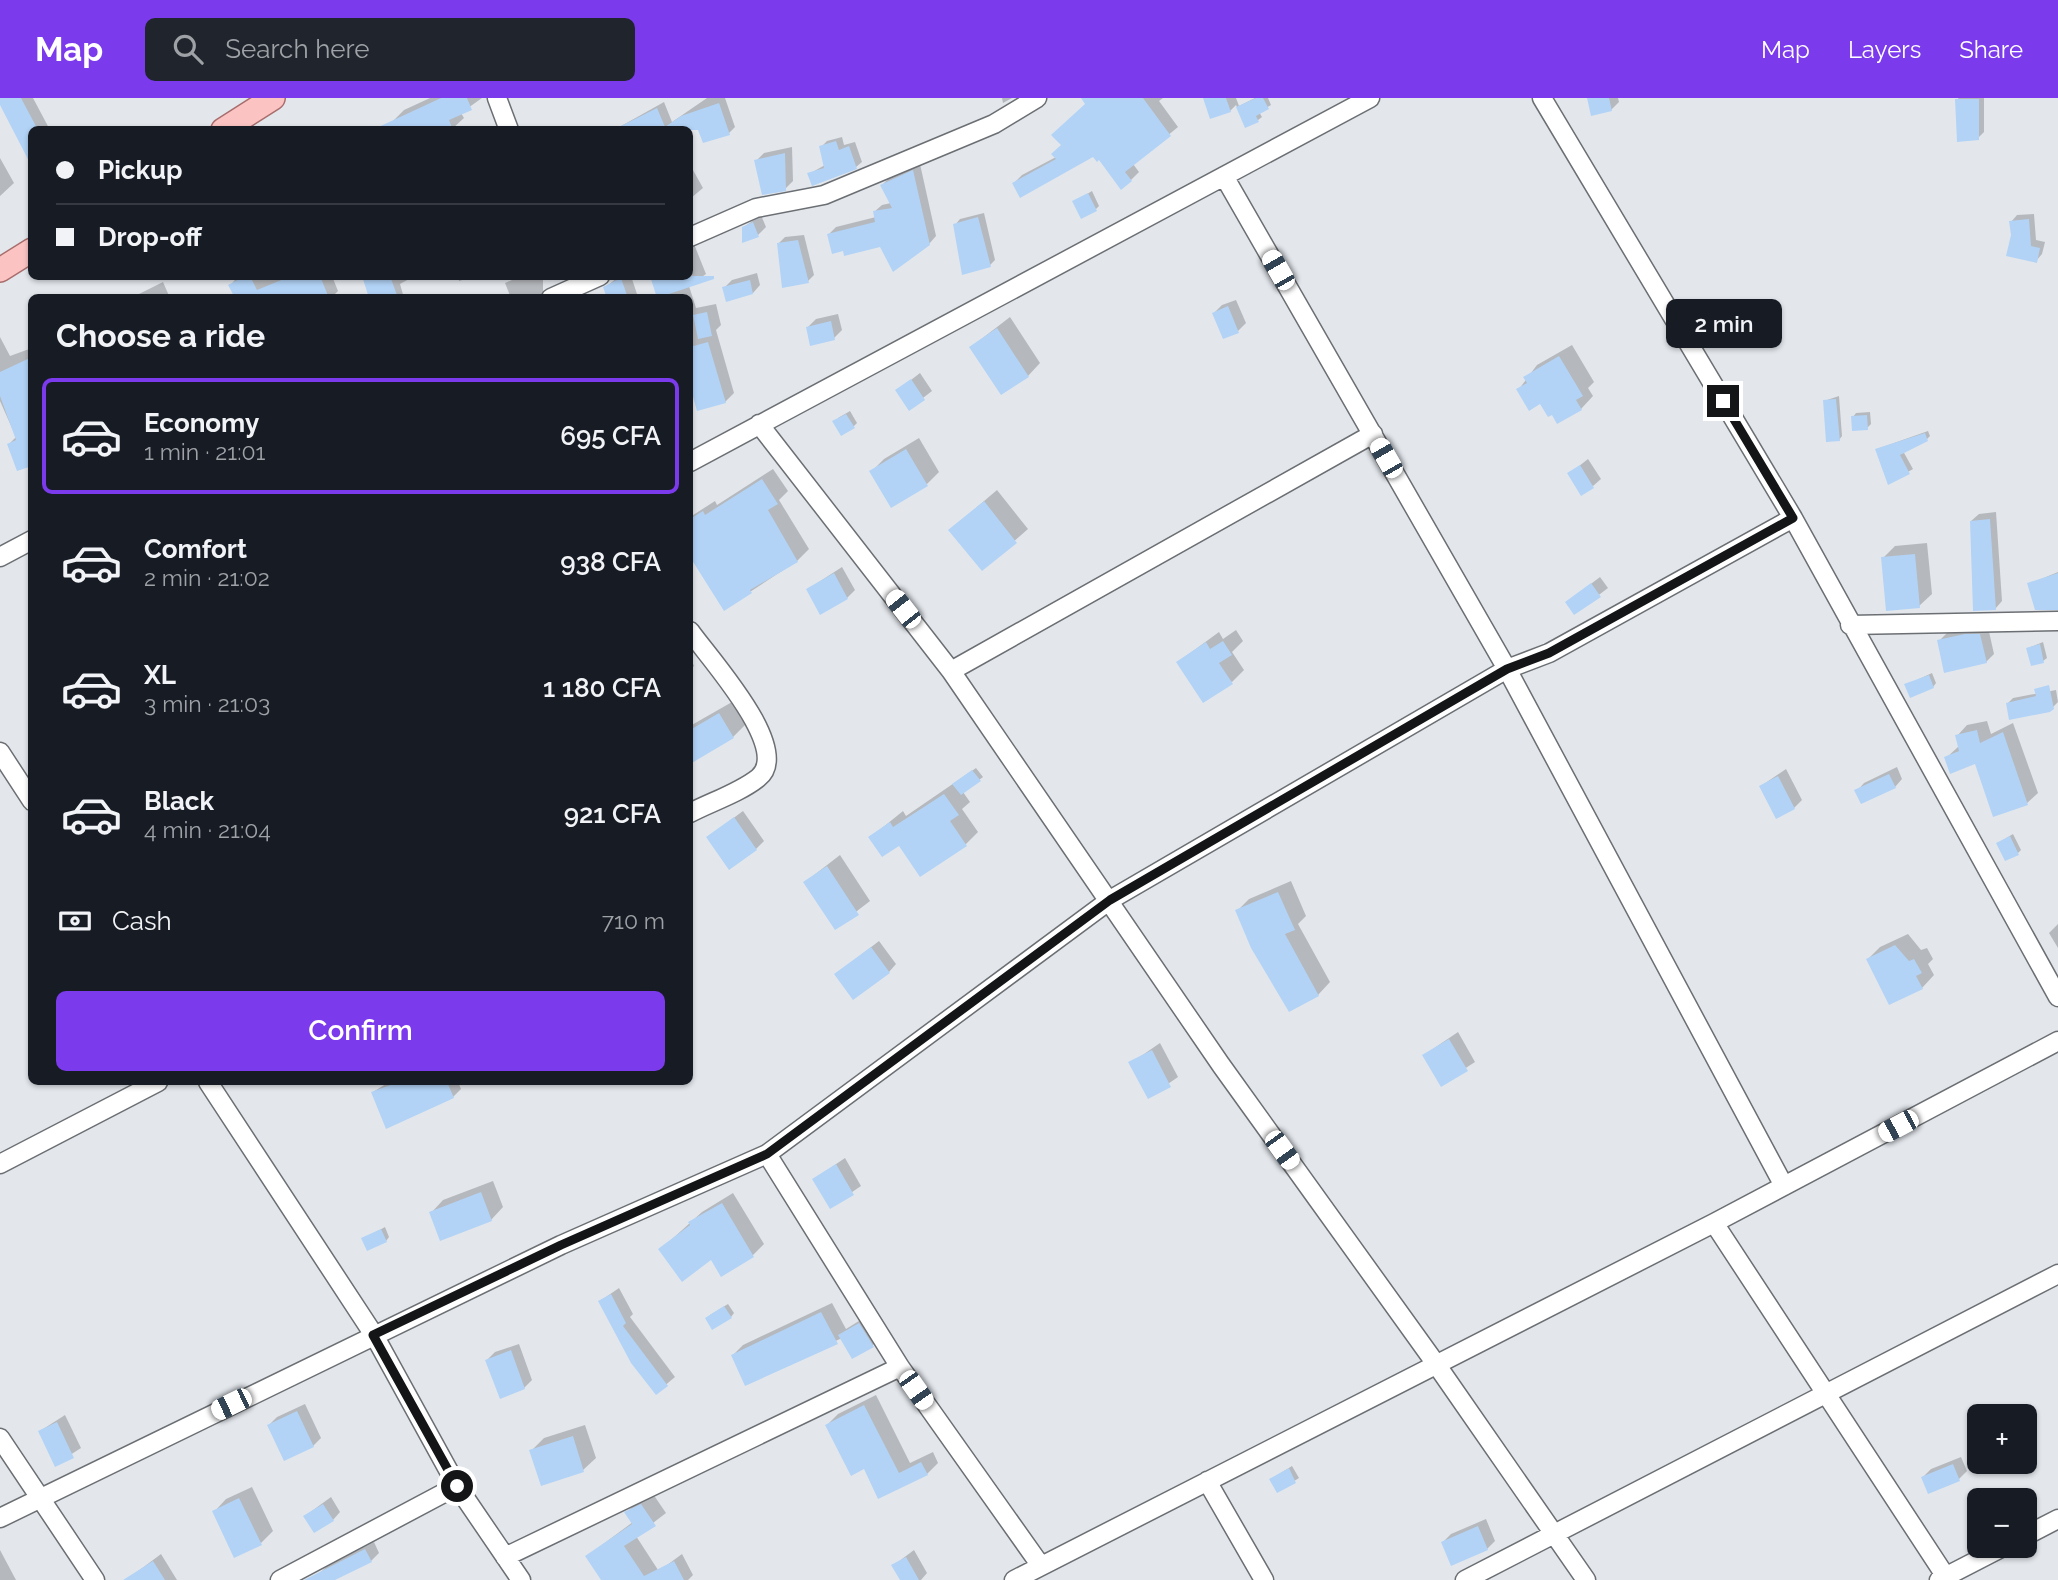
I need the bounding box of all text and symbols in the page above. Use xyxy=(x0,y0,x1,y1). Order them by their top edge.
search box xyxy=(145,18,635,81)
text: Map xyxy=(35,30,103,69)
icon: search xyxy=(169,30,207,68)
text: Search here xyxy=(225,34,370,64)
text: Map xyxy=(1761,35,1810,64)
text: Layers xyxy=(1848,35,1921,64)
text: Share xyxy=(1959,35,2023,64)
text: Pickup xyxy=(98,155,183,185)
text: Drop-off xyxy=(98,222,202,252)
car xyxy=(1259,247,1298,293)
callout: 2 min xyxy=(1665,300,1781,348)
text: 2 min xyxy=(1695,310,1753,337)
text: Choose a ride xyxy=(56,317,265,354)
route end xyxy=(1707,385,1739,417)
icon: car xyxy=(60,405,123,468)
text: Economy xyxy=(144,408,259,438)
text: 695 CFA xyxy=(560,421,661,451)
car xyxy=(1367,435,1406,481)
text: 1 min · 21:01 xyxy=(144,438,265,465)
icon: car xyxy=(60,531,123,594)
text: Comfort xyxy=(144,534,247,564)
text: 938 CFA xyxy=(560,547,661,577)
text: 2 min · 21:02 xyxy=(144,564,270,591)
car xyxy=(882,586,925,632)
icon: car xyxy=(60,657,123,720)
text: XL xyxy=(144,660,176,690)
text: 1 180 CFA xyxy=(543,673,661,703)
text: 3 min · 21:03 xyxy=(144,690,270,717)
icon: car xyxy=(60,783,123,846)
text: Black xyxy=(144,786,214,816)
text: 921 CFA xyxy=(564,799,661,829)
text: 4 min · 21:04 xyxy=(144,816,271,843)
icon: cash xyxy=(56,902,94,940)
text: Cash xyxy=(112,906,172,936)
text: 710 m xyxy=(602,907,665,934)
button: Confirm xyxy=(56,991,665,1071)
car xyxy=(1875,1107,1922,1145)
car xyxy=(1262,1127,1303,1173)
car xyxy=(896,1367,937,1413)
car xyxy=(208,1385,255,1423)
map controls xyxy=(1967,1404,2037,1558)
button: + xyxy=(1967,1404,2037,1474)
route start xyxy=(441,1470,473,1502)
button: − xyxy=(1967,1488,2037,1558)

